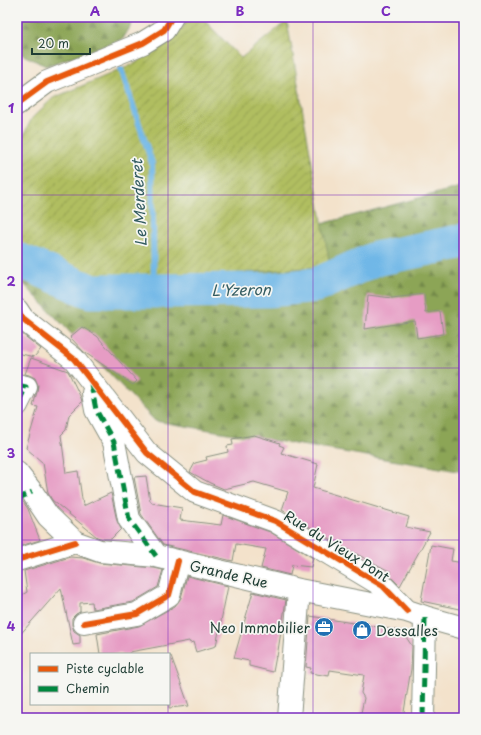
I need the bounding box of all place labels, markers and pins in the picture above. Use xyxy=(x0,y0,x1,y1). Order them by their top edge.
office icon: Neo Immobilier xyxy=(313,616,335,638)
place label: Neo Immobilier xyxy=(209,617,311,638)
shop icon: Dessalles xyxy=(351,619,373,641)
place label: Dessalles xyxy=(376,620,438,641)

